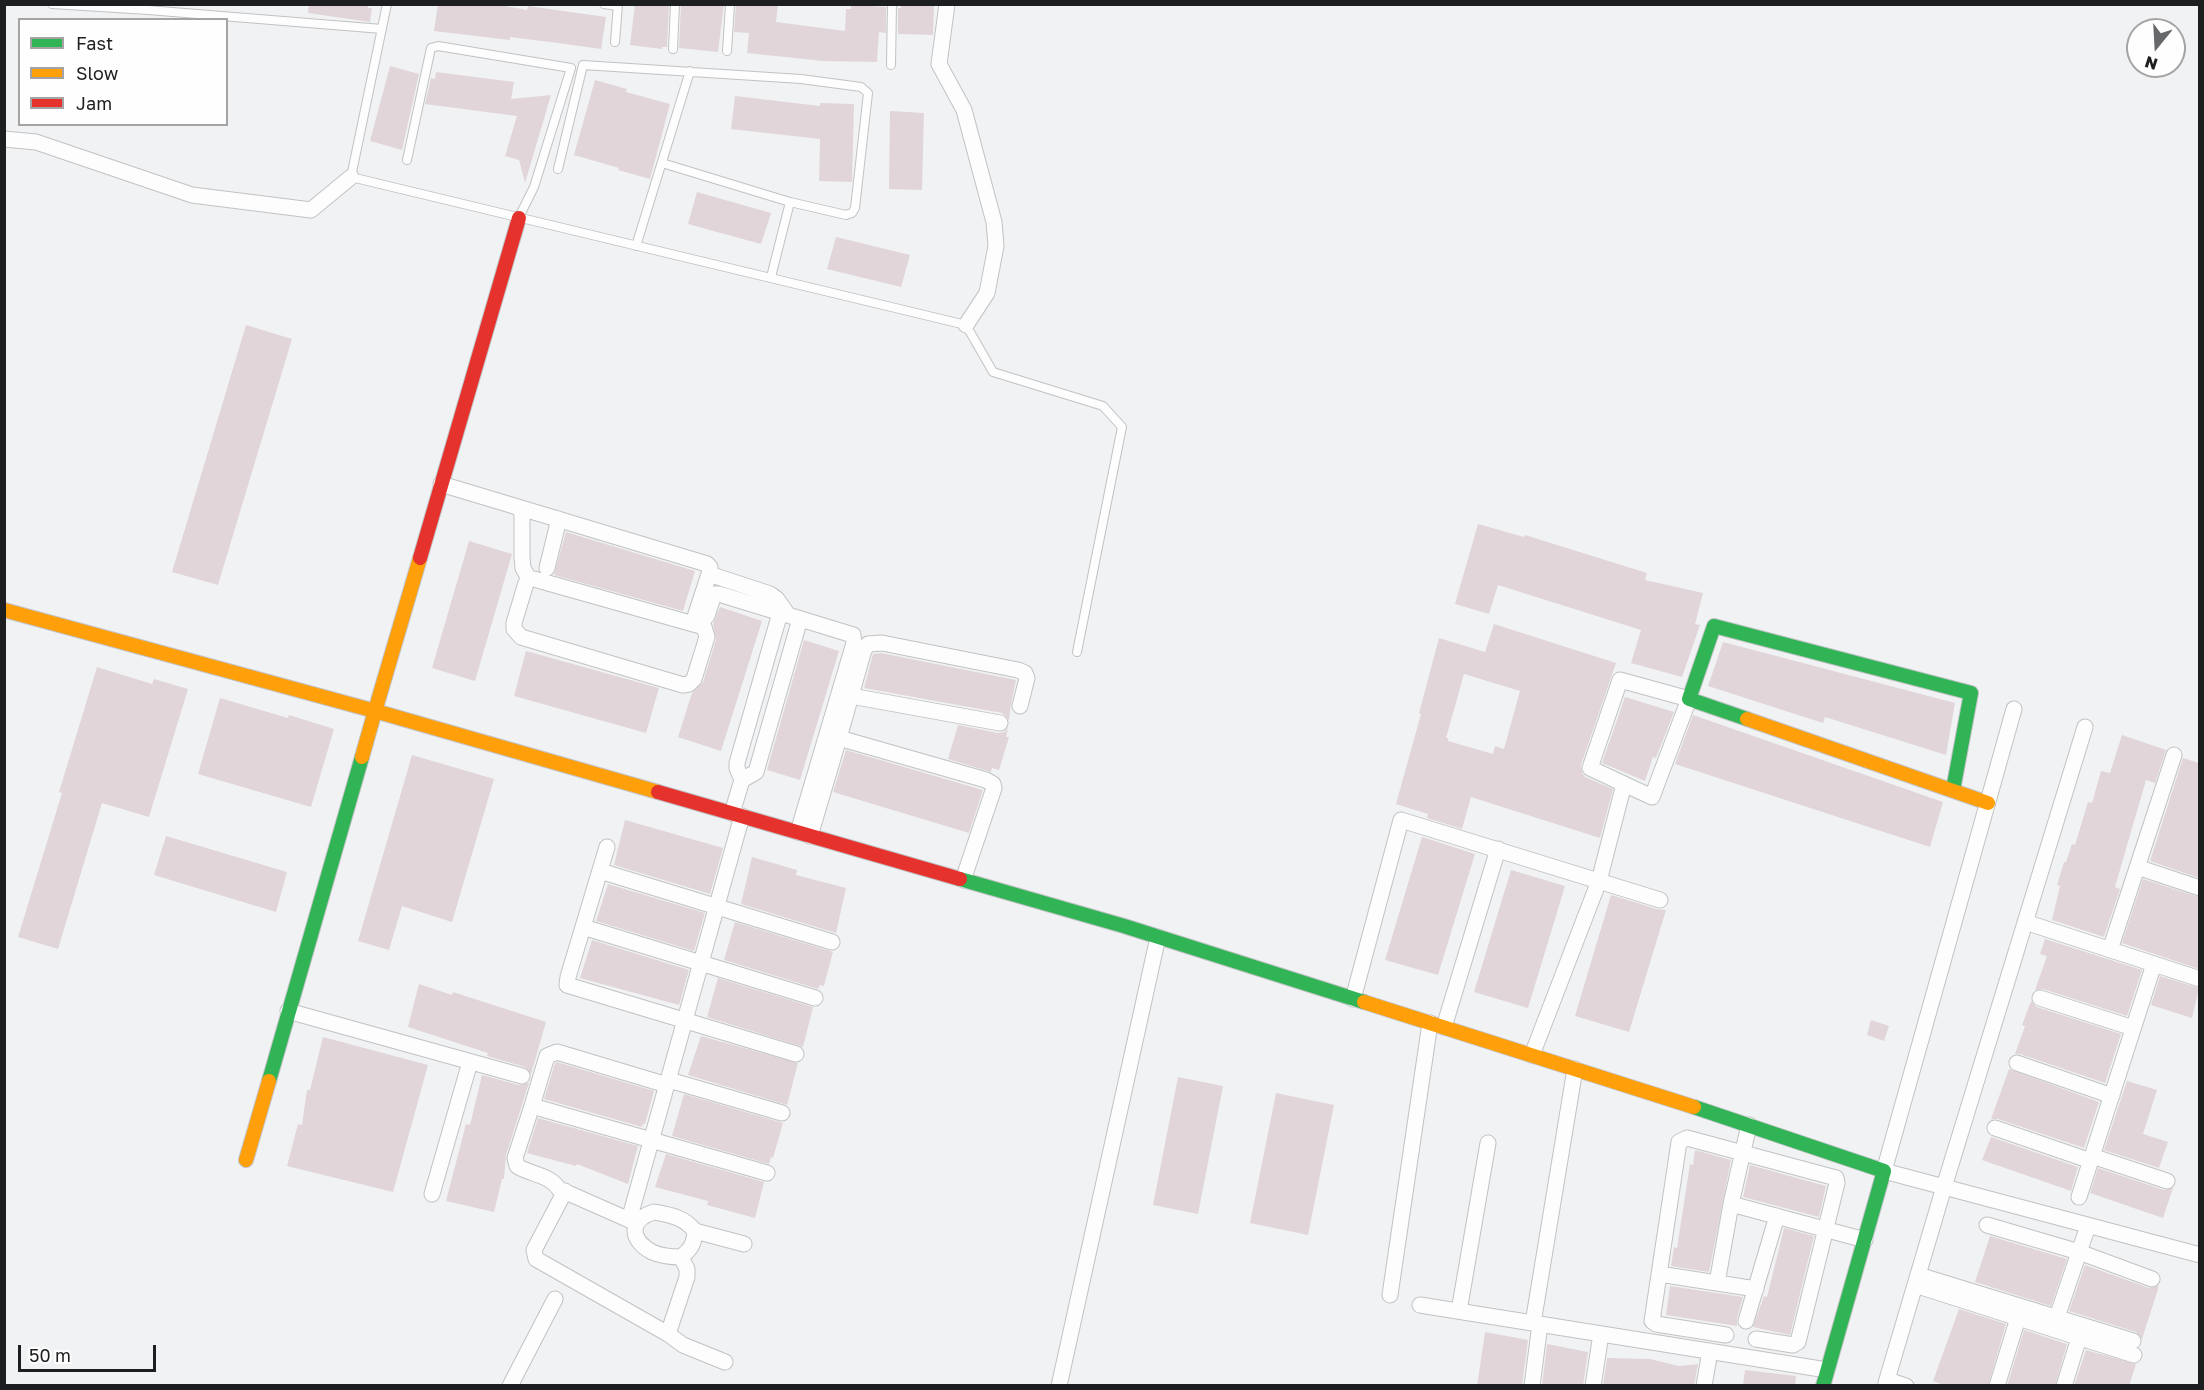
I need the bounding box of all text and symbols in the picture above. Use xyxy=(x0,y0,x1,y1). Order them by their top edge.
legend xyxy=(18,18,228,126)
north arrow xyxy=(2126,18,2186,78)
text: Fast xyxy=(76,32,113,54)
text: N xyxy=(2142,52,2160,75)
text: Slow xyxy=(76,62,118,84)
text: Jam xyxy=(76,92,112,114)
scale bar xyxy=(21,1333,159,1371)
text: 50 m xyxy=(29,1344,71,1366)

